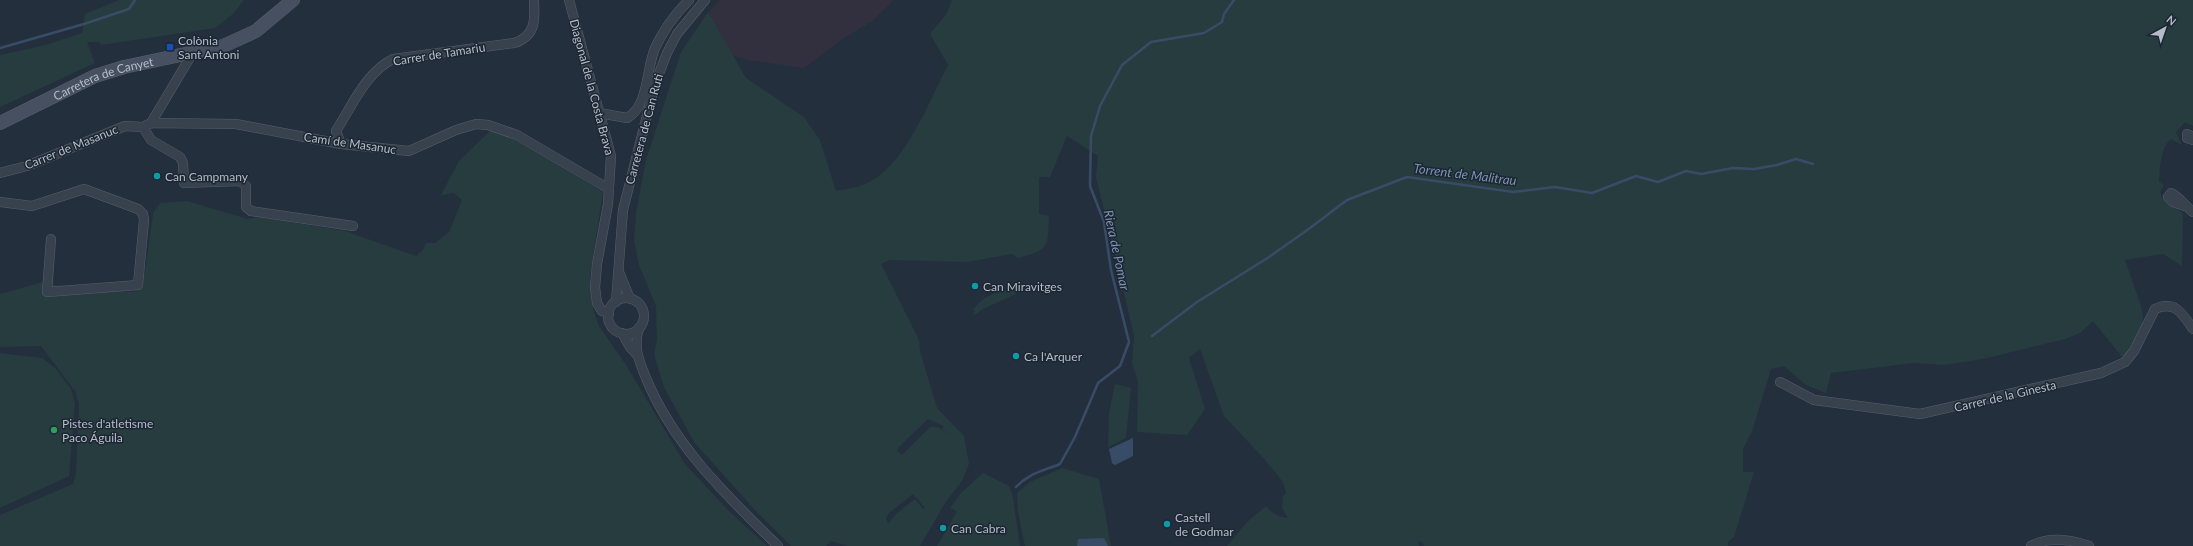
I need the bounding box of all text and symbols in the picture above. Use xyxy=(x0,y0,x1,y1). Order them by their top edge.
north arrow xyxy=(2145,8,2185,48)
text: N xyxy=(2164,12,2179,28)
street label: Diagonal de la Costa Brava xyxy=(567,17,617,157)
place label: Colònia Sant Antoni xyxy=(178,33,239,62)
street label: Carrer de Tamariu xyxy=(392,39,486,69)
marker: Colònia Sant Antoni xyxy=(165,42,175,52)
street label: Carretera de Canyet xyxy=(50,53,155,103)
street label: Carretera de Can Ruti xyxy=(622,72,666,186)
street label: Carrer de Masanuc xyxy=(22,121,120,173)
street label: Camí de Masanuc xyxy=(303,129,397,157)
water label: Torrent de Malitrau xyxy=(1413,160,1518,188)
place label: Can Campmany xyxy=(165,169,249,184)
marker: Can Campmany xyxy=(152,171,162,181)
water label: Riera de Pomar xyxy=(1101,208,1133,292)
place label: Can Miravitges xyxy=(983,279,1062,294)
marker: Can Miravitges xyxy=(970,281,980,291)
place label: Ca l'Arquer xyxy=(1024,349,1083,364)
marker: Ca l'Arquer xyxy=(1011,351,1021,361)
street label: Carrer de la Ginesta xyxy=(1953,377,2057,415)
place label: Pistes d'atletisme Paco Águila xyxy=(62,416,153,445)
marker: Pistes d'atletisme Paco Águila xyxy=(49,425,59,435)
place label: Castell de Godmar xyxy=(1175,510,1234,539)
marker: Castell de Godmar xyxy=(1162,519,1172,529)
place label: Can Cabra xyxy=(951,521,1006,536)
marker: Can Cabra xyxy=(938,523,948,533)

